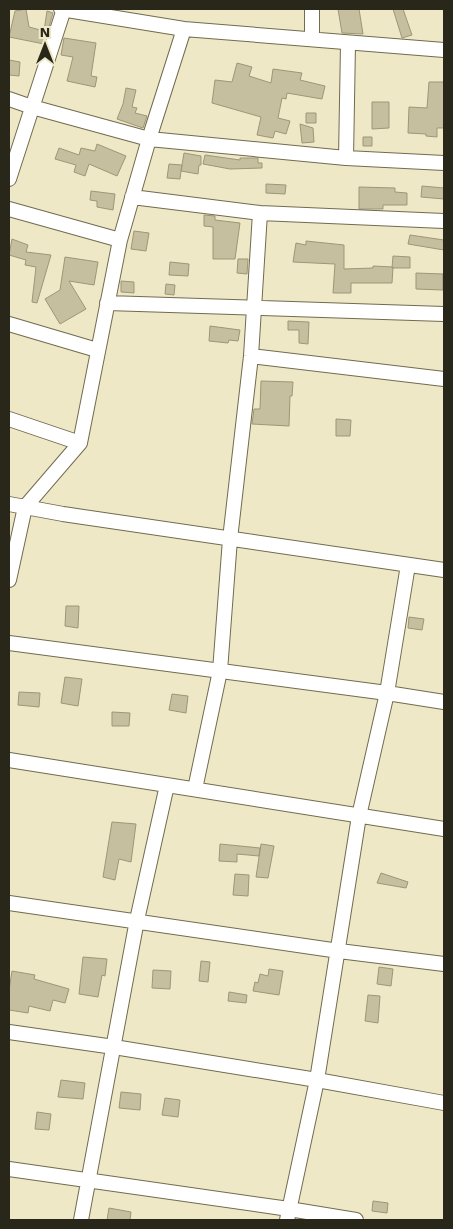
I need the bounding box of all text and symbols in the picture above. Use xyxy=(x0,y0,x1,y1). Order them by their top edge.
north arrow xyxy=(20,20,70,70)
text: N xyxy=(40,24,50,40)

